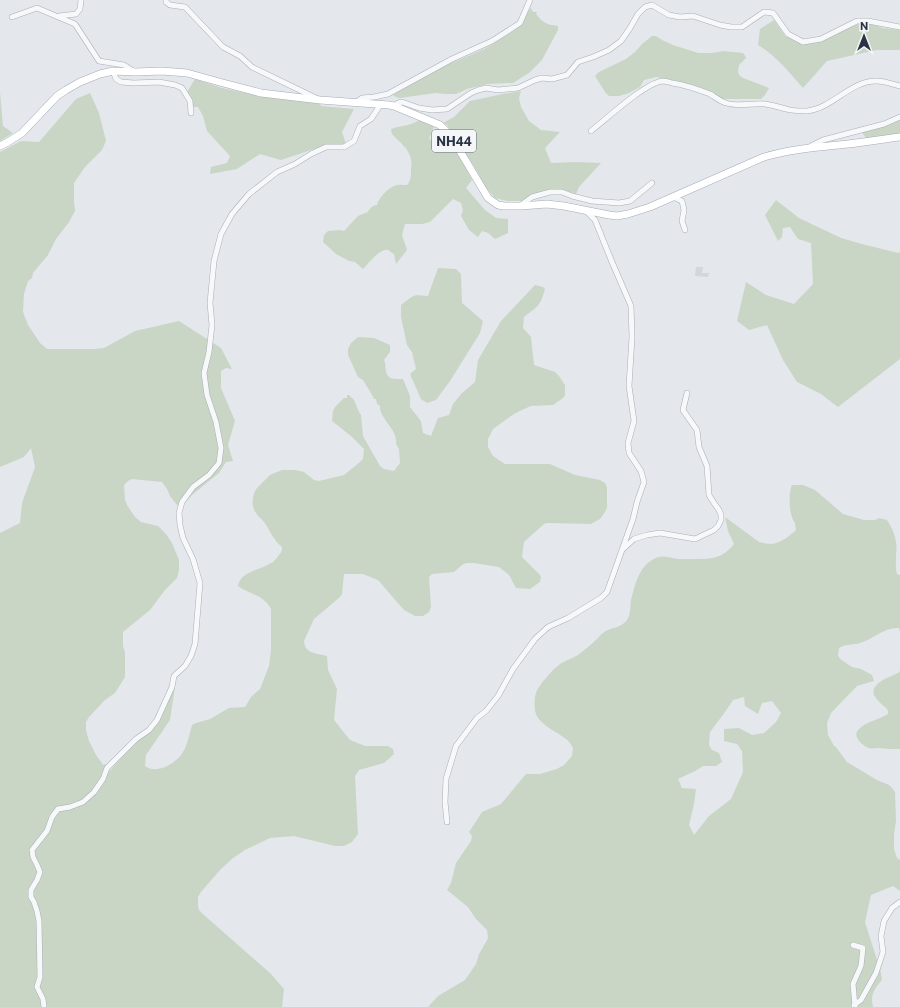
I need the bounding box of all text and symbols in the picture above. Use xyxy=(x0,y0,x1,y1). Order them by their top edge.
north arrow xyxy=(844,16,884,56)
text: N xyxy=(860,19,868,32)
road number: NH44 xyxy=(432,130,476,152)

